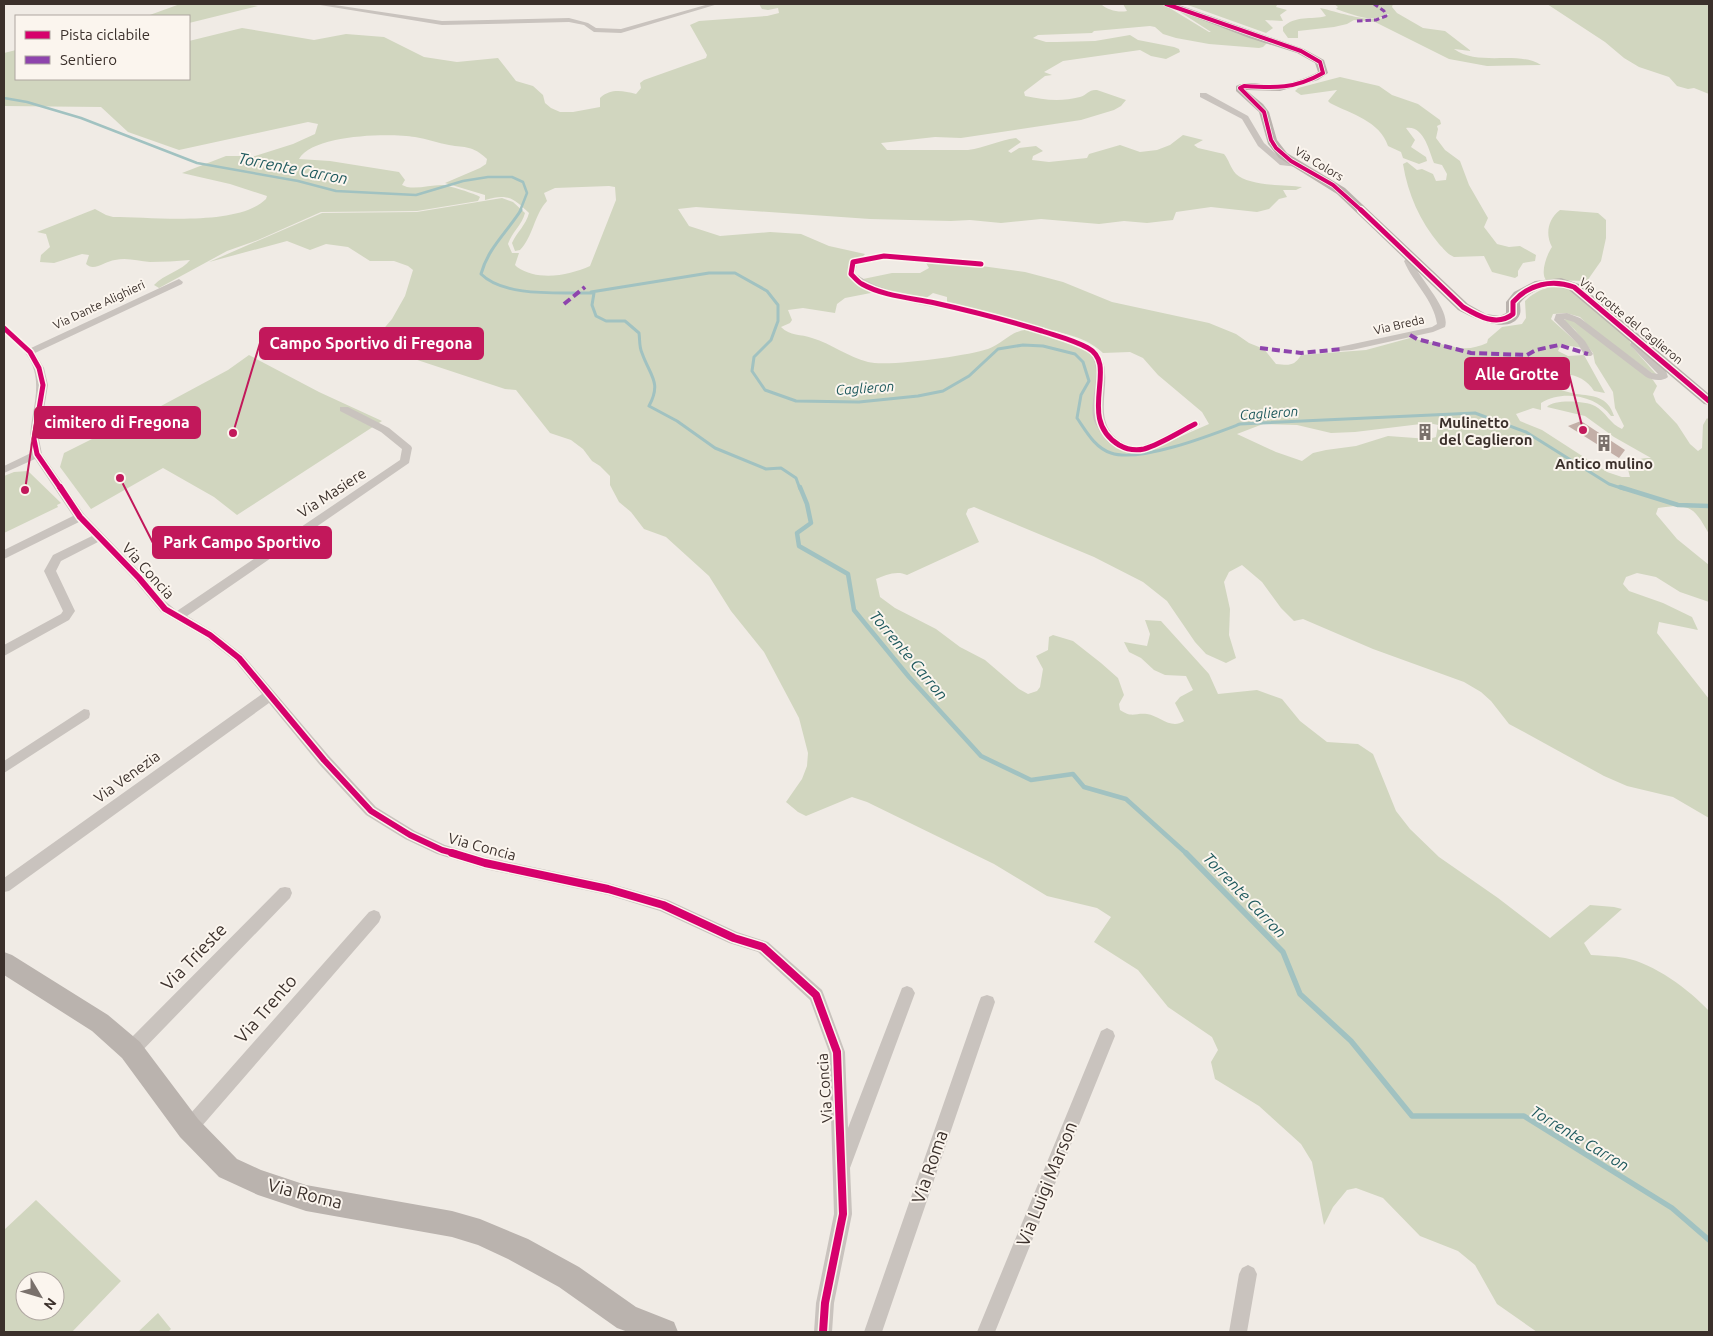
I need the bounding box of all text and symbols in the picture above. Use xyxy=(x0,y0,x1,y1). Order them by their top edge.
legend xyxy=(15,15,190,80)
text: Pista ciclabile xyxy=(60,26,150,43)
text: Sentiero xyxy=(60,51,117,68)
street label: Via Colors xyxy=(1293,144,1346,183)
water label: Torrente Carron xyxy=(237,149,349,187)
street label: Via Grotte del Caglieron xyxy=(1577,275,1686,366)
street label: Via Dante Alighieri xyxy=(51,277,147,332)
street label: Via Breda xyxy=(1372,312,1426,337)
callout: Campo Sportivo di Fregona xyxy=(260,328,483,359)
text: Campo Sportivo di Fregona xyxy=(270,334,472,352)
callout: Alle Grotte xyxy=(1465,358,1569,389)
text: Alle Grotte xyxy=(1475,365,1559,383)
water label: Caglieron xyxy=(835,378,895,398)
water label: Caglieron xyxy=(1239,403,1299,423)
callout: cimitero di Fregona xyxy=(35,407,200,438)
text: cimitero di Fregona xyxy=(44,413,190,431)
place label: Mulinetto del Caglieron xyxy=(1439,414,1533,448)
building icon: Mulinetto del Caglieron xyxy=(1415,422,1435,442)
building icon: Antico mulino xyxy=(1594,433,1614,453)
place label: Antico mulino xyxy=(1555,455,1653,472)
street label: Via Masiere xyxy=(294,464,369,521)
callout: Park Campo Sportivo xyxy=(153,527,331,558)
text: Park Campo Sportivo xyxy=(163,533,321,551)
street label: Via Concia xyxy=(119,539,178,602)
water label: Torrente Carron xyxy=(866,607,952,703)
street label: Via Venezia xyxy=(90,747,163,806)
street label: Via Concia xyxy=(446,829,518,864)
water label: Torrente Carron xyxy=(1200,849,1290,941)
street label: Via Trieste xyxy=(157,919,230,994)
street label: Via Trento xyxy=(230,970,300,1047)
street label: Via Concia xyxy=(814,1053,835,1123)
water label: Torrente Carron xyxy=(1528,1102,1632,1174)
street label: Via Luigi Marson xyxy=(1012,1118,1080,1249)
street label: Via Roma xyxy=(907,1127,951,1206)
street label: Via Roma xyxy=(266,1174,345,1212)
north arrow xyxy=(15,1271,65,1321)
text: N xyxy=(41,1295,60,1313)

